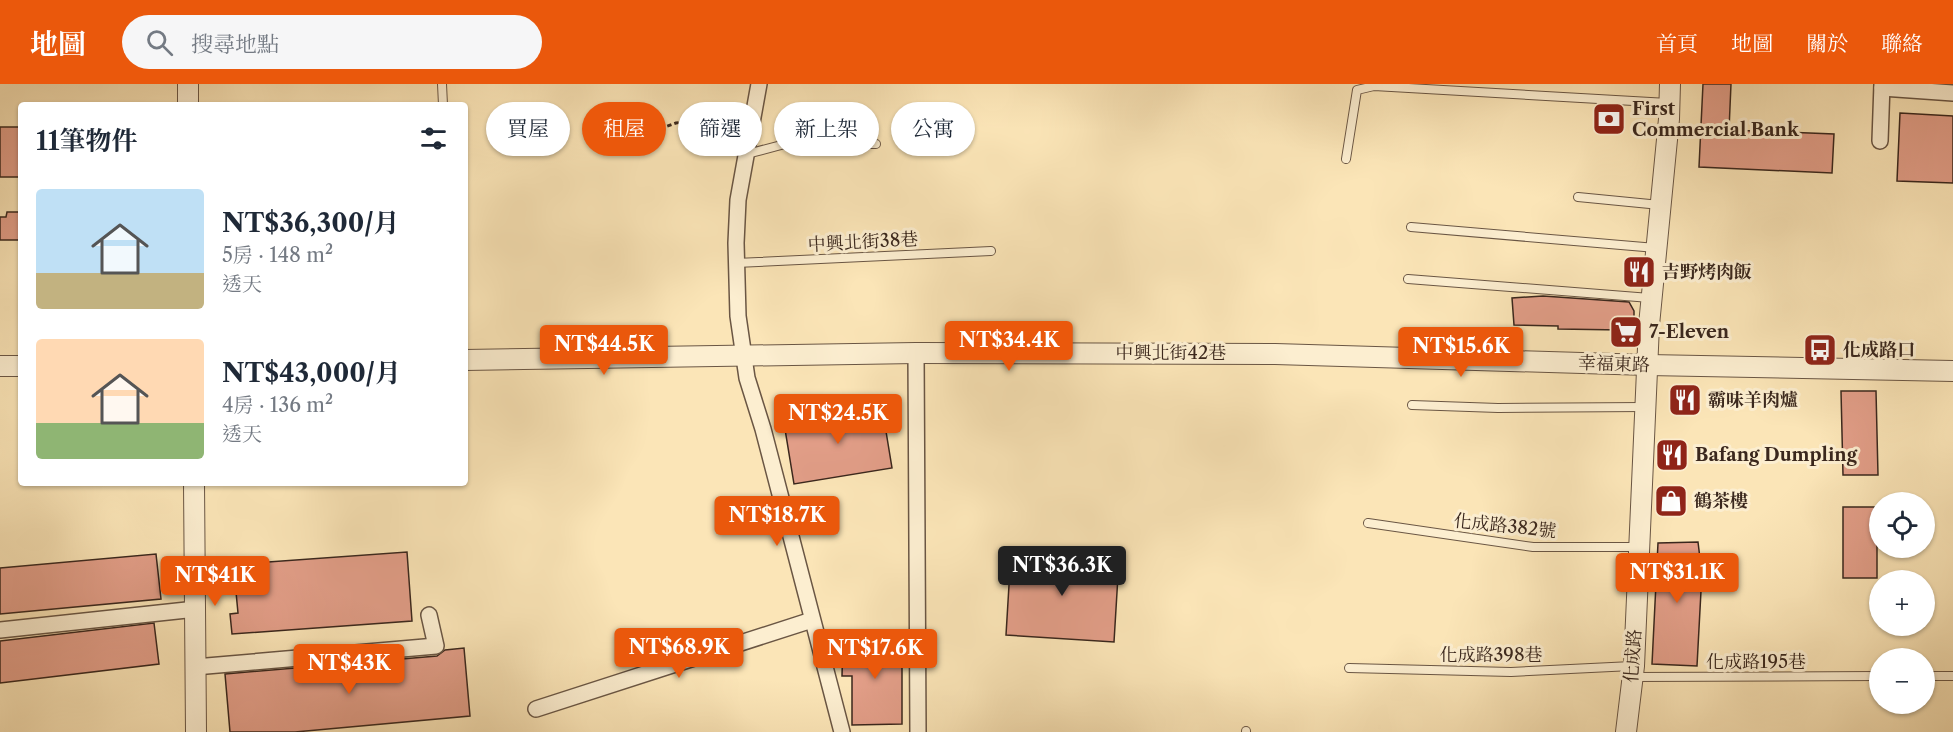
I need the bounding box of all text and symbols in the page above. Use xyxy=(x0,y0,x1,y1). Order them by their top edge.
search box xyxy=(122,15,542,69)
icon: search xyxy=(143,26,176,59)
text: 地圖 xyxy=(30,27,86,61)
text: 搜尋地點 xyxy=(191,31,279,58)
text: 首頁 xyxy=(1656,31,1698,56)
text: 地圖 xyxy=(1731,31,1773,56)
text: 關於 xyxy=(1806,31,1848,56)
text: 聯絡 xyxy=(1881,31,1923,56)
place label: First Commercial Bank xyxy=(1632,98,1800,141)
bank icon: First Commercial Bank xyxy=(1591,101,1627,137)
chip: 買屋 xyxy=(486,102,570,156)
chip: 租屋 xyxy=(582,102,666,156)
chip: 篩選 xyxy=(678,102,762,156)
chip: 新上架 xyxy=(774,102,879,156)
chip: 公寓 xyxy=(891,102,975,156)
icon: filters xyxy=(417,122,450,155)
text: 11筆物件 xyxy=(36,125,137,157)
text: NT$36,300/月 xyxy=(222,207,400,239)
icon: home xyxy=(84,213,156,285)
street label: 中興北街38巷 xyxy=(807,228,919,256)
text: 5房 · 148 m² xyxy=(222,243,333,267)
restaurant icon: 吉野烤肉飯 xyxy=(1621,254,1657,290)
place label: 吉野烤肉飯 xyxy=(1662,261,1752,283)
text: 透天 xyxy=(222,272,262,296)
supermarket icon: 7-Eleven xyxy=(1608,314,1644,350)
pin: NT$34.4K xyxy=(947,321,1071,372)
place label: 7-Eleven xyxy=(1649,321,1730,343)
pin: NT$44.5K xyxy=(542,325,666,376)
pin: NT$15.6K xyxy=(1399,327,1523,378)
text: NT$34.4K xyxy=(959,328,1059,352)
text: NT$44.5K xyxy=(554,332,654,356)
bus stop icon: 化成路口 xyxy=(1802,332,1838,368)
text: NT$15.6K xyxy=(1412,334,1510,358)
place label: 化成路口 xyxy=(1843,339,1915,361)
street label: 中興北街42巷 xyxy=(1116,342,1226,364)
street label: 幸福東路 xyxy=(1578,352,1650,376)
text: NT$43,000/月 xyxy=(222,357,401,389)
icon: home xyxy=(84,363,156,435)
restaurant icon: 霸味羊肉爐 xyxy=(1667,382,1703,418)
place label: 霸味羊肉爐 xyxy=(1708,389,1798,411)
text: 4房 · 136 m² xyxy=(222,393,333,417)
pin: NT$24.5K xyxy=(776,394,900,445)
text: NT$24.5K xyxy=(788,401,888,425)
text: 透天 xyxy=(222,422,262,446)
restaurant icon: Bafang Dumpling xyxy=(1654,437,1690,473)
place label: Bafang Dumpling xyxy=(1695,444,1858,466)
shop icon: 鶴茶樓 xyxy=(1653,483,1689,519)
place label: 鶴茶樓 xyxy=(1694,490,1748,512)
map controls xyxy=(1869,492,1935,714)
button: locate xyxy=(1869,492,1935,558)
pin: NT$18.7K xyxy=(715,496,839,547)
text: NT$18.7K xyxy=(729,503,825,527)
street label: 化成路382號 xyxy=(1453,510,1557,542)
pin: NT$36.3K xyxy=(1000,546,1124,597)
text: NT$36.3K xyxy=(1012,553,1112,577)
pin: NT$31.1K xyxy=(1615,553,1739,604)
pin: NT$41K xyxy=(166,556,264,607)
text: NT$31.1K xyxy=(1630,560,1724,584)
text: NT$41K xyxy=(175,563,255,587)
button: + xyxy=(1869,570,1935,636)
pin: NT$68.9K xyxy=(617,628,741,679)
street label: 化成路 xyxy=(1620,628,1646,684)
pin: NT$17.6K xyxy=(813,629,937,680)
text: NT$68.9K xyxy=(628,635,730,659)
text: NT$17.6K xyxy=(827,636,923,660)
pin: NT$43K xyxy=(300,644,398,695)
street label: 化成路398巷 xyxy=(1439,644,1543,666)
button: − xyxy=(1869,648,1935,714)
text: NT$43K xyxy=(307,651,391,675)
street label: 化成路195巷 xyxy=(1706,651,1806,673)

